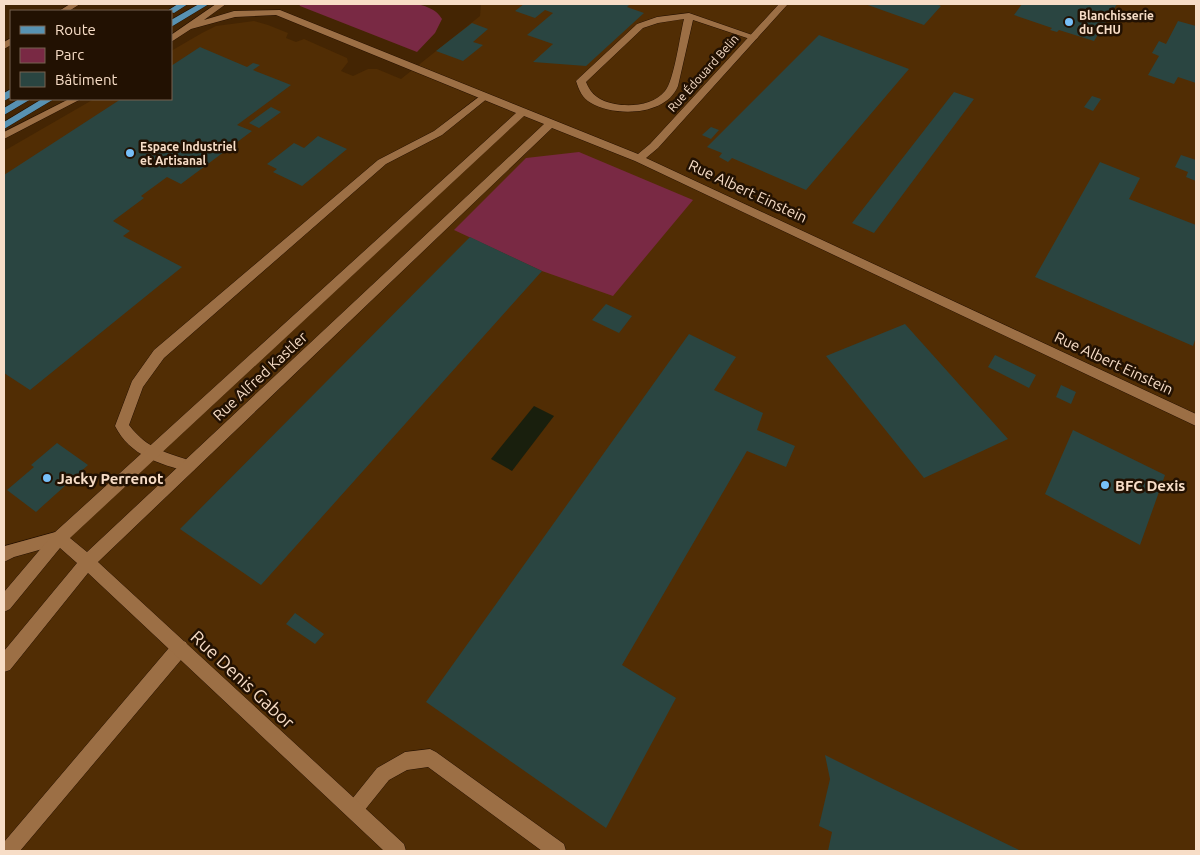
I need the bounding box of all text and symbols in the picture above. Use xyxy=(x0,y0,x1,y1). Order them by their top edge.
place label: Blanchisserie du CHU xyxy=(1079,9,1154,36)
legend xyxy=(10,10,172,100)
marker: Blanchisserie du CHU xyxy=(1063,16,1075,28)
text: Route xyxy=(55,21,96,38)
street label: Rue Édouard Belin xyxy=(665,32,741,114)
text: Parc xyxy=(55,46,84,63)
text: Bâtiment xyxy=(55,71,118,88)
place label: Espace Industriel et Artisanal xyxy=(140,140,237,167)
marker: Espace Industriel et Artisanal xyxy=(124,147,136,159)
street label: Rue Albert Einstein xyxy=(686,156,810,226)
street label: Rue Alfred Kastler xyxy=(209,328,311,424)
street label: Rue Albert Einstein xyxy=(1052,328,1176,398)
place label: Jacky Perrenot xyxy=(57,470,164,487)
marker: Jacky Perrenot xyxy=(41,472,53,484)
place label: BFC Dexis xyxy=(1115,477,1185,494)
marker: BFC Dexis xyxy=(1099,479,1111,491)
street label: Rue Denis Gabor xyxy=(187,626,299,732)

